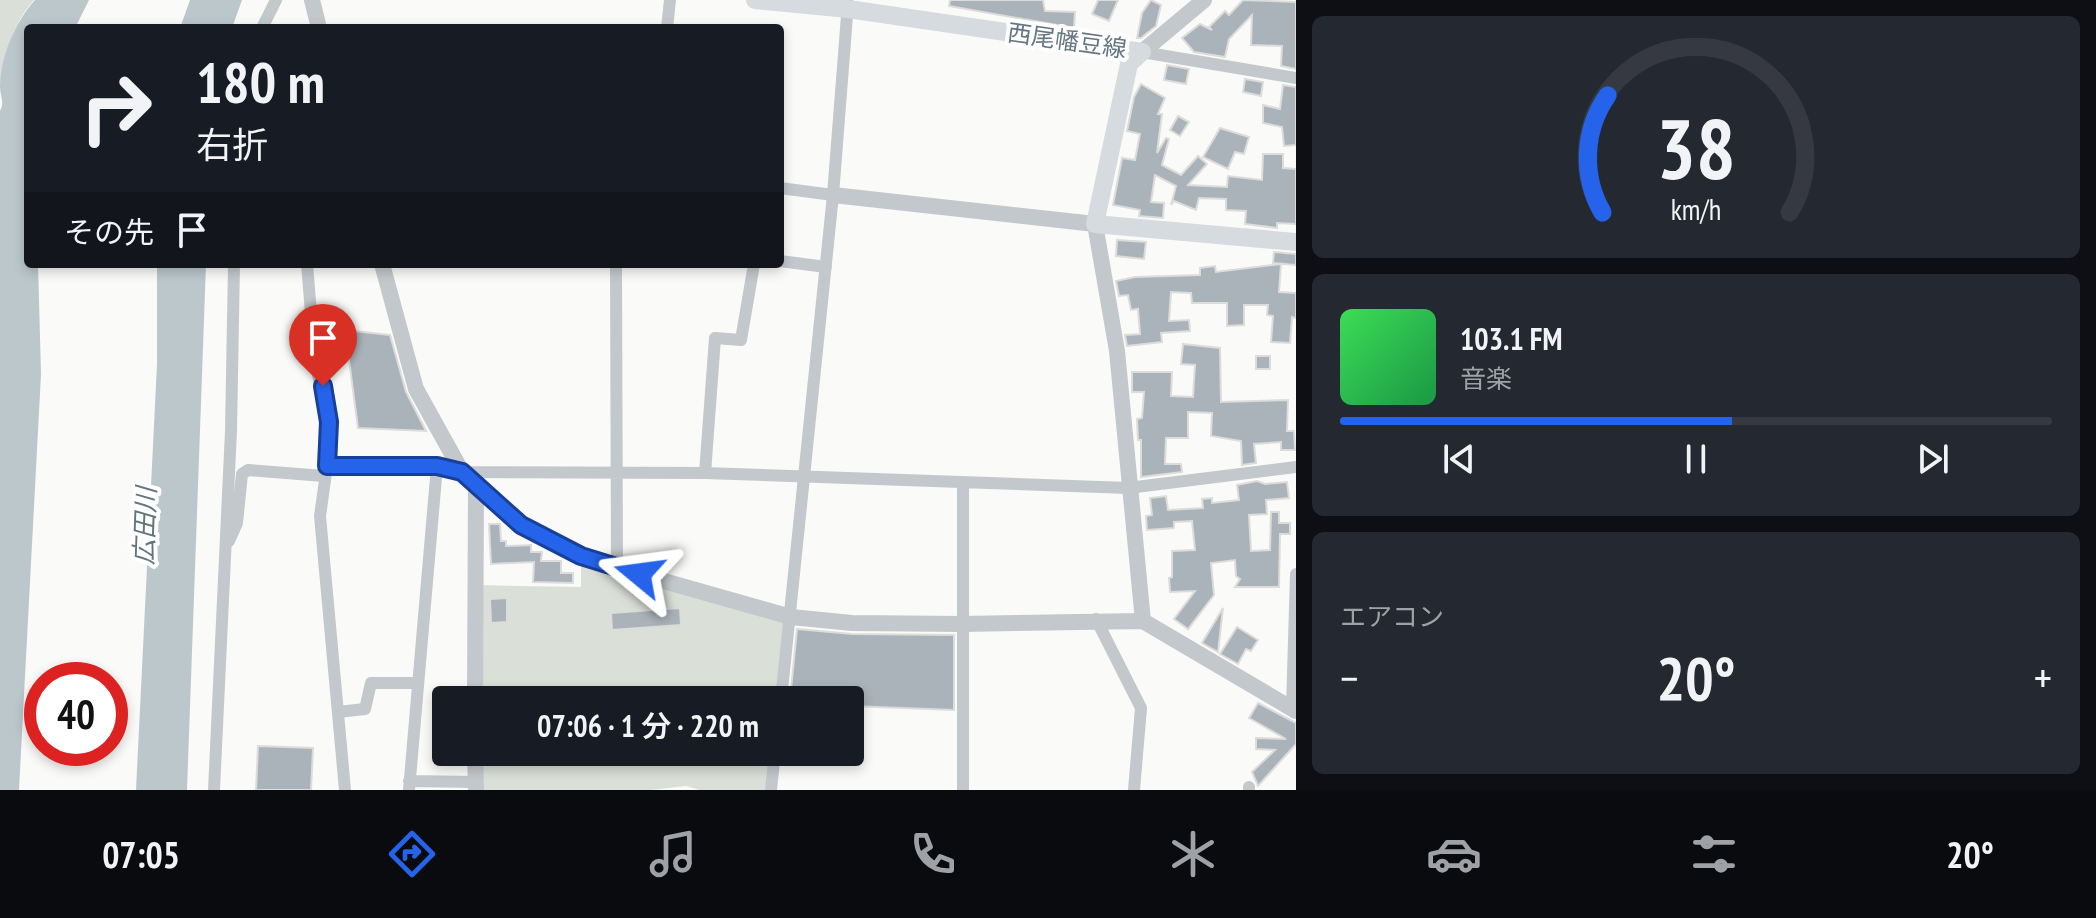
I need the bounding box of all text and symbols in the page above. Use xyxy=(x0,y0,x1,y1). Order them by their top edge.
street label: 西尾幡豆線 xyxy=(1005,17,1129,64)
text: 180 m xyxy=(196,46,325,118)
icon: right xyxy=(64,56,168,160)
text: 38 xyxy=(1656,94,1736,202)
text: 右折 xyxy=(196,121,268,168)
text: km/h xyxy=(1671,191,1721,228)
icon: arrive xyxy=(170,208,214,252)
text: その先 xyxy=(64,212,154,251)
pin xyxy=(289,304,357,386)
icon: arrive xyxy=(301,316,345,360)
text: 103.1 FM xyxy=(1460,319,1562,358)
text: 音楽 xyxy=(1460,362,1512,395)
icon: previous xyxy=(1437,437,1481,481)
icon: pause xyxy=(1674,437,1718,481)
icon: next xyxy=(1911,437,1955,481)
water label: 広田川 xyxy=(127,483,162,566)
position arrow xyxy=(597,532,681,616)
text: エアコン xyxy=(1340,600,1444,633)
text: 20° xyxy=(1656,639,1736,717)
text: − xyxy=(1340,649,1358,706)
text: + xyxy=(2034,649,2052,706)
speed limit sign: 40 xyxy=(24,662,128,766)
text: 07:06 · 1 分 · 220 m xyxy=(537,706,759,745)
icon: directions xyxy=(384,826,440,882)
icon: music xyxy=(645,826,701,882)
icon: phone xyxy=(905,826,961,882)
icon: climate xyxy=(1165,826,1221,882)
icon: car xyxy=(1426,826,1482,882)
icon: filters xyxy=(1686,826,1742,882)
text: 07:05 xyxy=(102,831,180,878)
text: 20° xyxy=(1946,831,1994,878)

